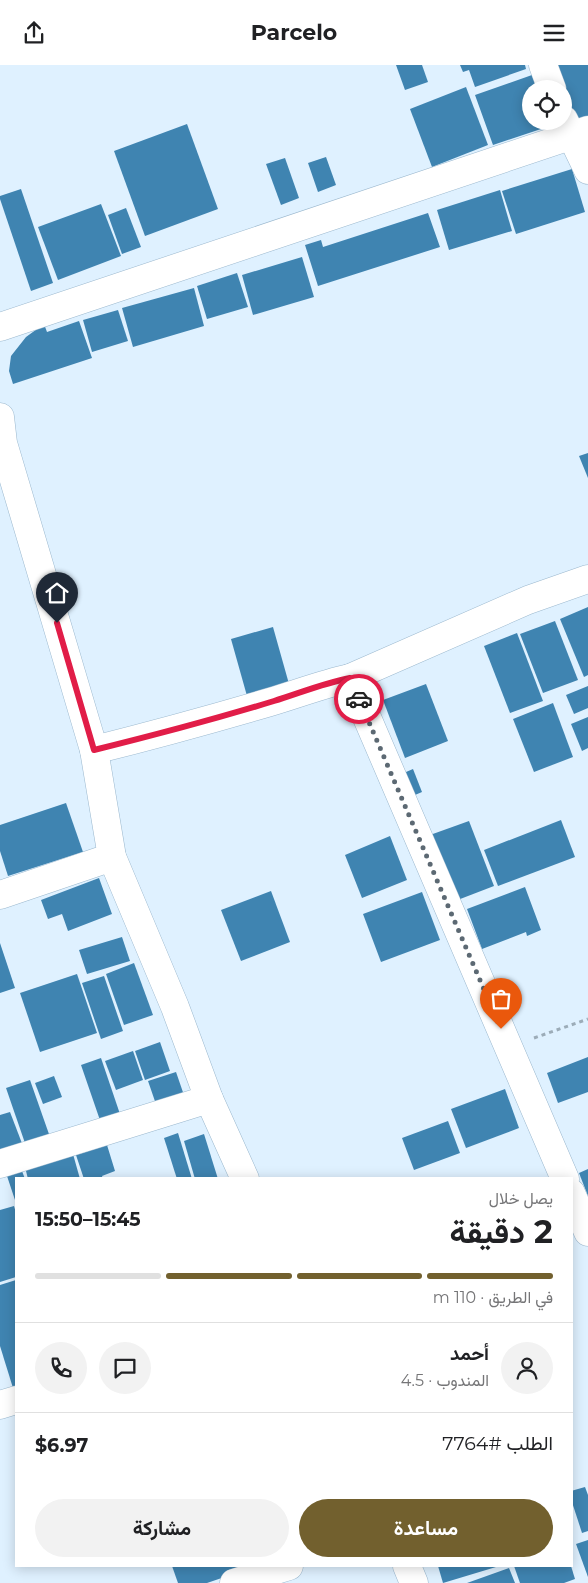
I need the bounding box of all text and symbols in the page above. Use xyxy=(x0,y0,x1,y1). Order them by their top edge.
icon: share xyxy=(20,19,48,47)
text: Parcelo xyxy=(251,19,337,46)
icon: menu xyxy=(540,19,568,47)
map controls xyxy=(522,80,572,130)
button: locate xyxy=(522,80,572,130)
pin xyxy=(36,572,78,623)
icon: home xyxy=(43,579,71,607)
courier xyxy=(334,674,384,724)
icon: car xyxy=(345,685,373,713)
pin xyxy=(480,978,522,1029)
icon: bag xyxy=(487,985,515,1013)
text: يصل خلال xyxy=(489,1189,553,1208)
text: 15:45–15:50 xyxy=(35,1208,141,1231)
text: 2 دقيقة xyxy=(450,1212,553,1251)
text: في الطريق · 110 m xyxy=(433,1288,553,1307)
button: phone xyxy=(35,1342,87,1394)
button: chat xyxy=(99,1342,151,1394)
text: أحمد xyxy=(450,1342,489,1365)
button: person xyxy=(501,1342,553,1394)
text: المندوب · 4.5 xyxy=(401,1371,489,1390)
text: الطلب #7764 xyxy=(442,1432,553,1455)
text: $6.97 xyxy=(35,1434,88,1457)
button: مشاركة xyxy=(35,1499,289,1557)
button: مساعدة xyxy=(299,1499,553,1557)

